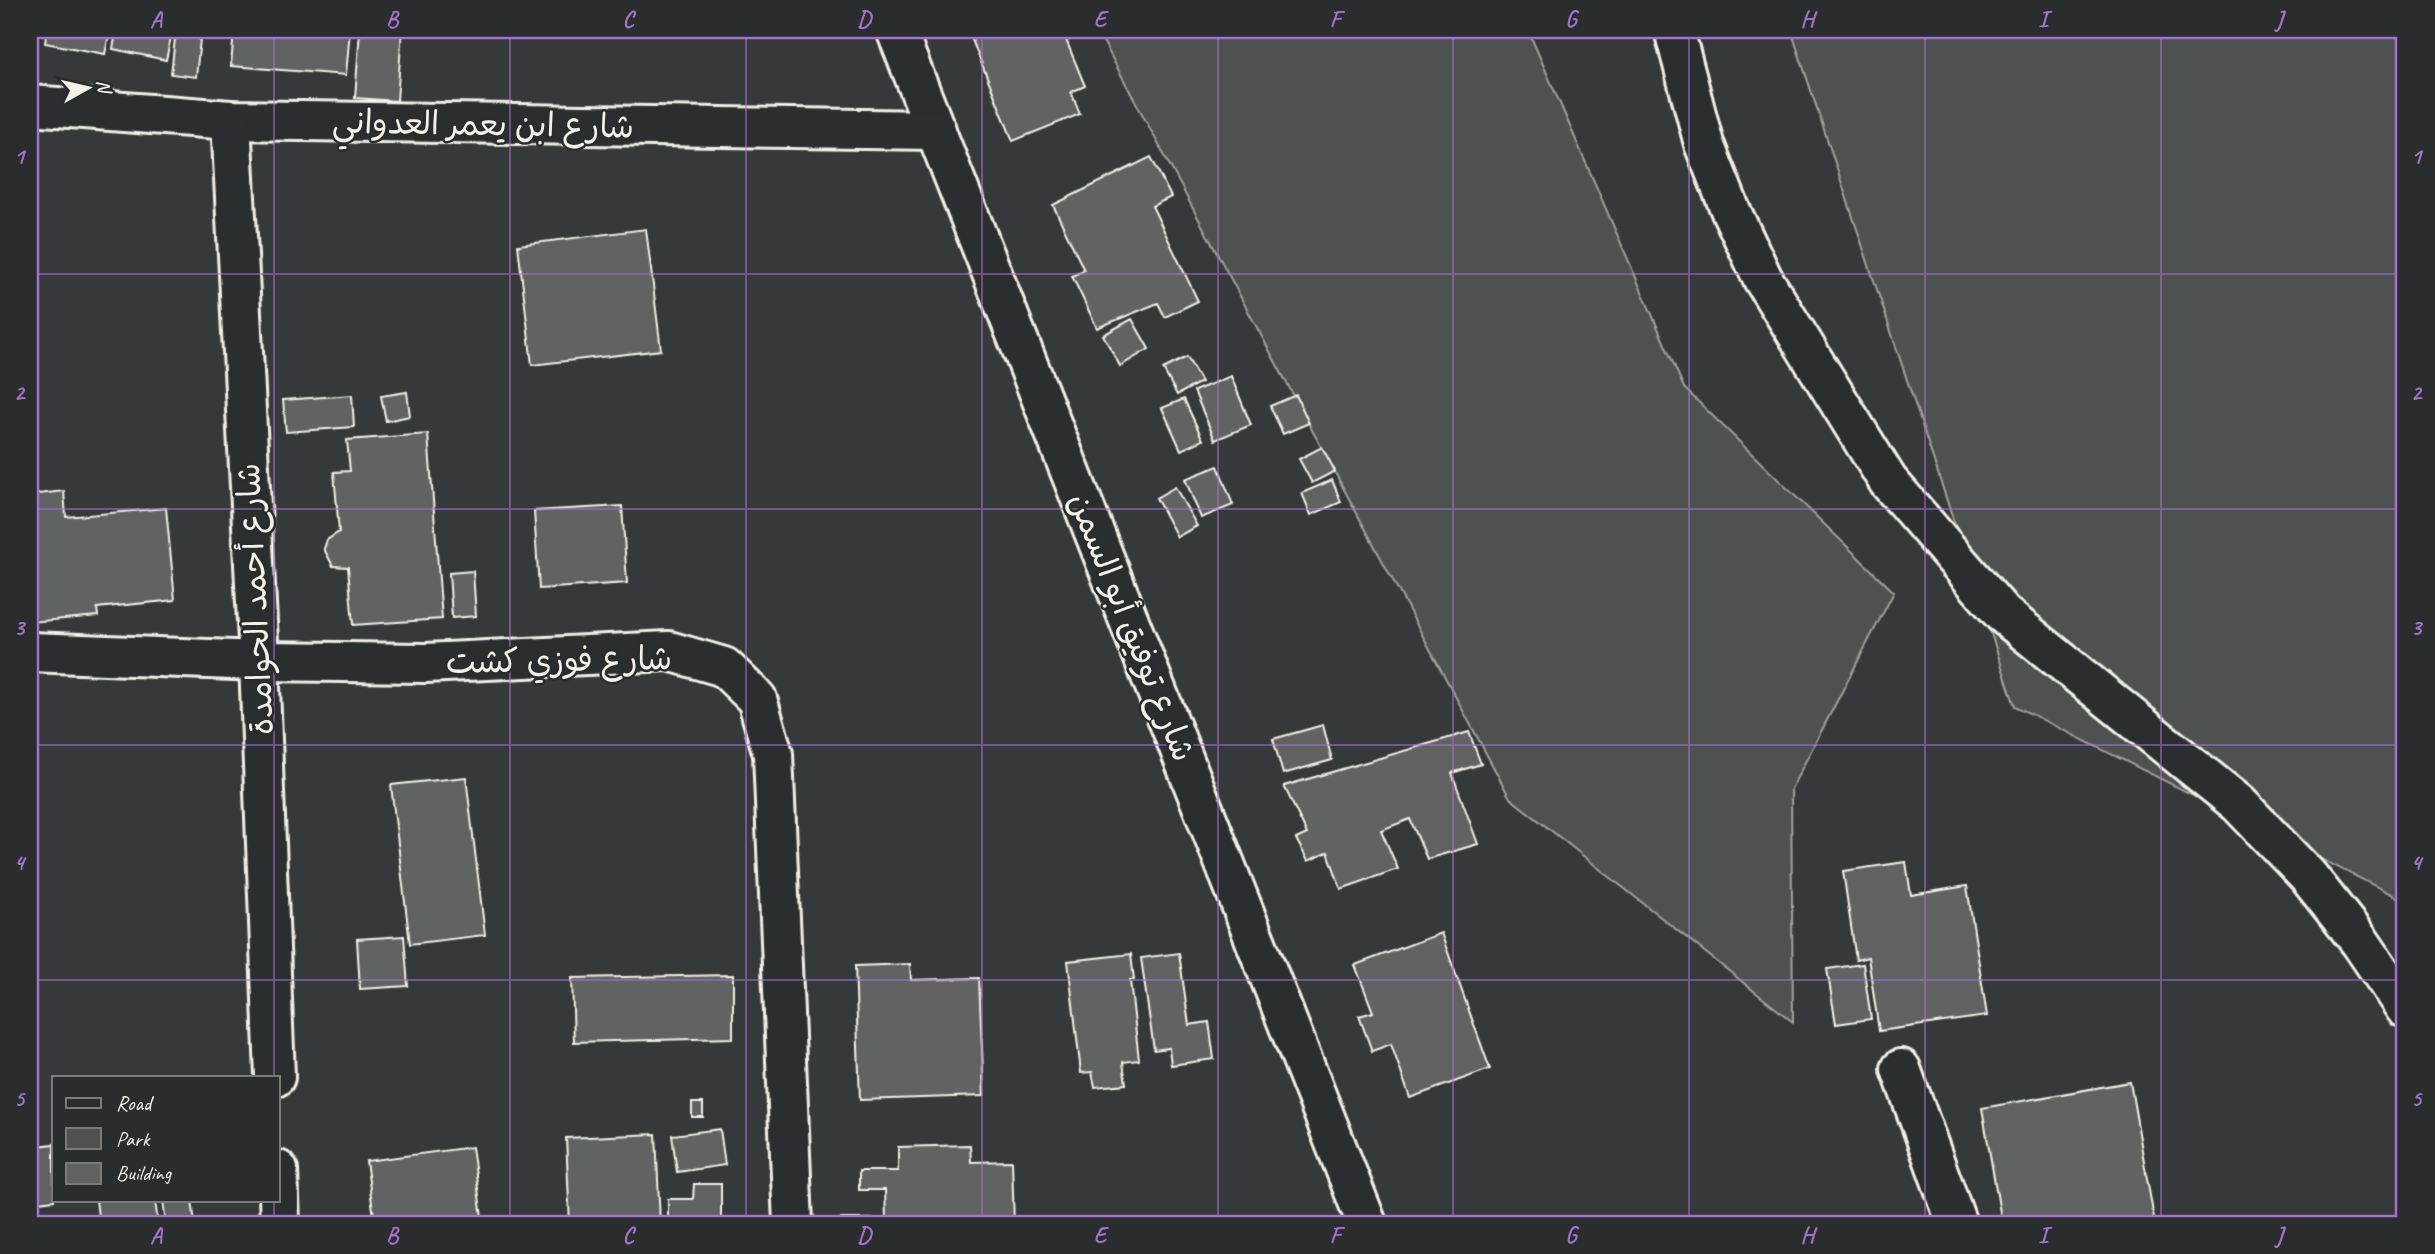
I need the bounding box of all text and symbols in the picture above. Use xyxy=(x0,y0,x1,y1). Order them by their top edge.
text: A xyxy=(150,5,164,34)
text: B xyxy=(386,5,400,34)
text: C xyxy=(623,5,637,34)
text: D xyxy=(857,5,873,34)
text: E xyxy=(1094,5,1110,34)
text: F xyxy=(1330,5,1346,34)
text: G xyxy=(1565,5,1580,34)
text: H xyxy=(1800,5,1818,34)
text: I xyxy=(2038,5,2053,34)
text: J xyxy=(2273,5,2286,34)
north arrow xyxy=(52,52,122,122)
text: N xyxy=(91,78,117,96)
street label: شارع ابن يعمر العدواني xyxy=(331,100,634,156)
text: 1 xyxy=(14,142,27,171)
text: 1 xyxy=(2411,142,2424,171)
text: 2 xyxy=(14,378,27,407)
text: 2 xyxy=(2411,378,2424,407)
street label: شارع أحمد الحوامدة xyxy=(227,462,285,736)
street label: شارع توفيق أبو السمن xyxy=(1057,487,1205,768)
text: 3 xyxy=(14,613,27,642)
text: 3 xyxy=(2411,613,2424,642)
street label: شارع فوزي كشت xyxy=(446,637,672,685)
text: 4 xyxy=(14,848,27,877)
text: 4 xyxy=(2411,848,2424,877)
legend xyxy=(52,1076,280,1202)
text: 5 xyxy=(14,1084,26,1113)
text: 5 xyxy=(2411,1084,2423,1113)
text: Road xyxy=(116,1090,155,1116)
text: Park xyxy=(116,1126,151,1152)
text: Building xyxy=(116,1160,173,1186)
text: A xyxy=(150,1221,164,1250)
text: B xyxy=(386,1221,400,1250)
text: C xyxy=(623,1221,637,1250)
text: D xyxy=(857,1221,873,1250)
text: E xyxy=(1094,1221,1110,1250)
text: F xyxy=(1330,1221,1346,1250)
text: G xyxy=(1565,1221,1580,1250)
text: H xyxy=(1800,1221,1818,1250)
text: I xyxy=(2038,1221,2053,1250)
text: J xyxy=(2273,1221,2286,1250)

